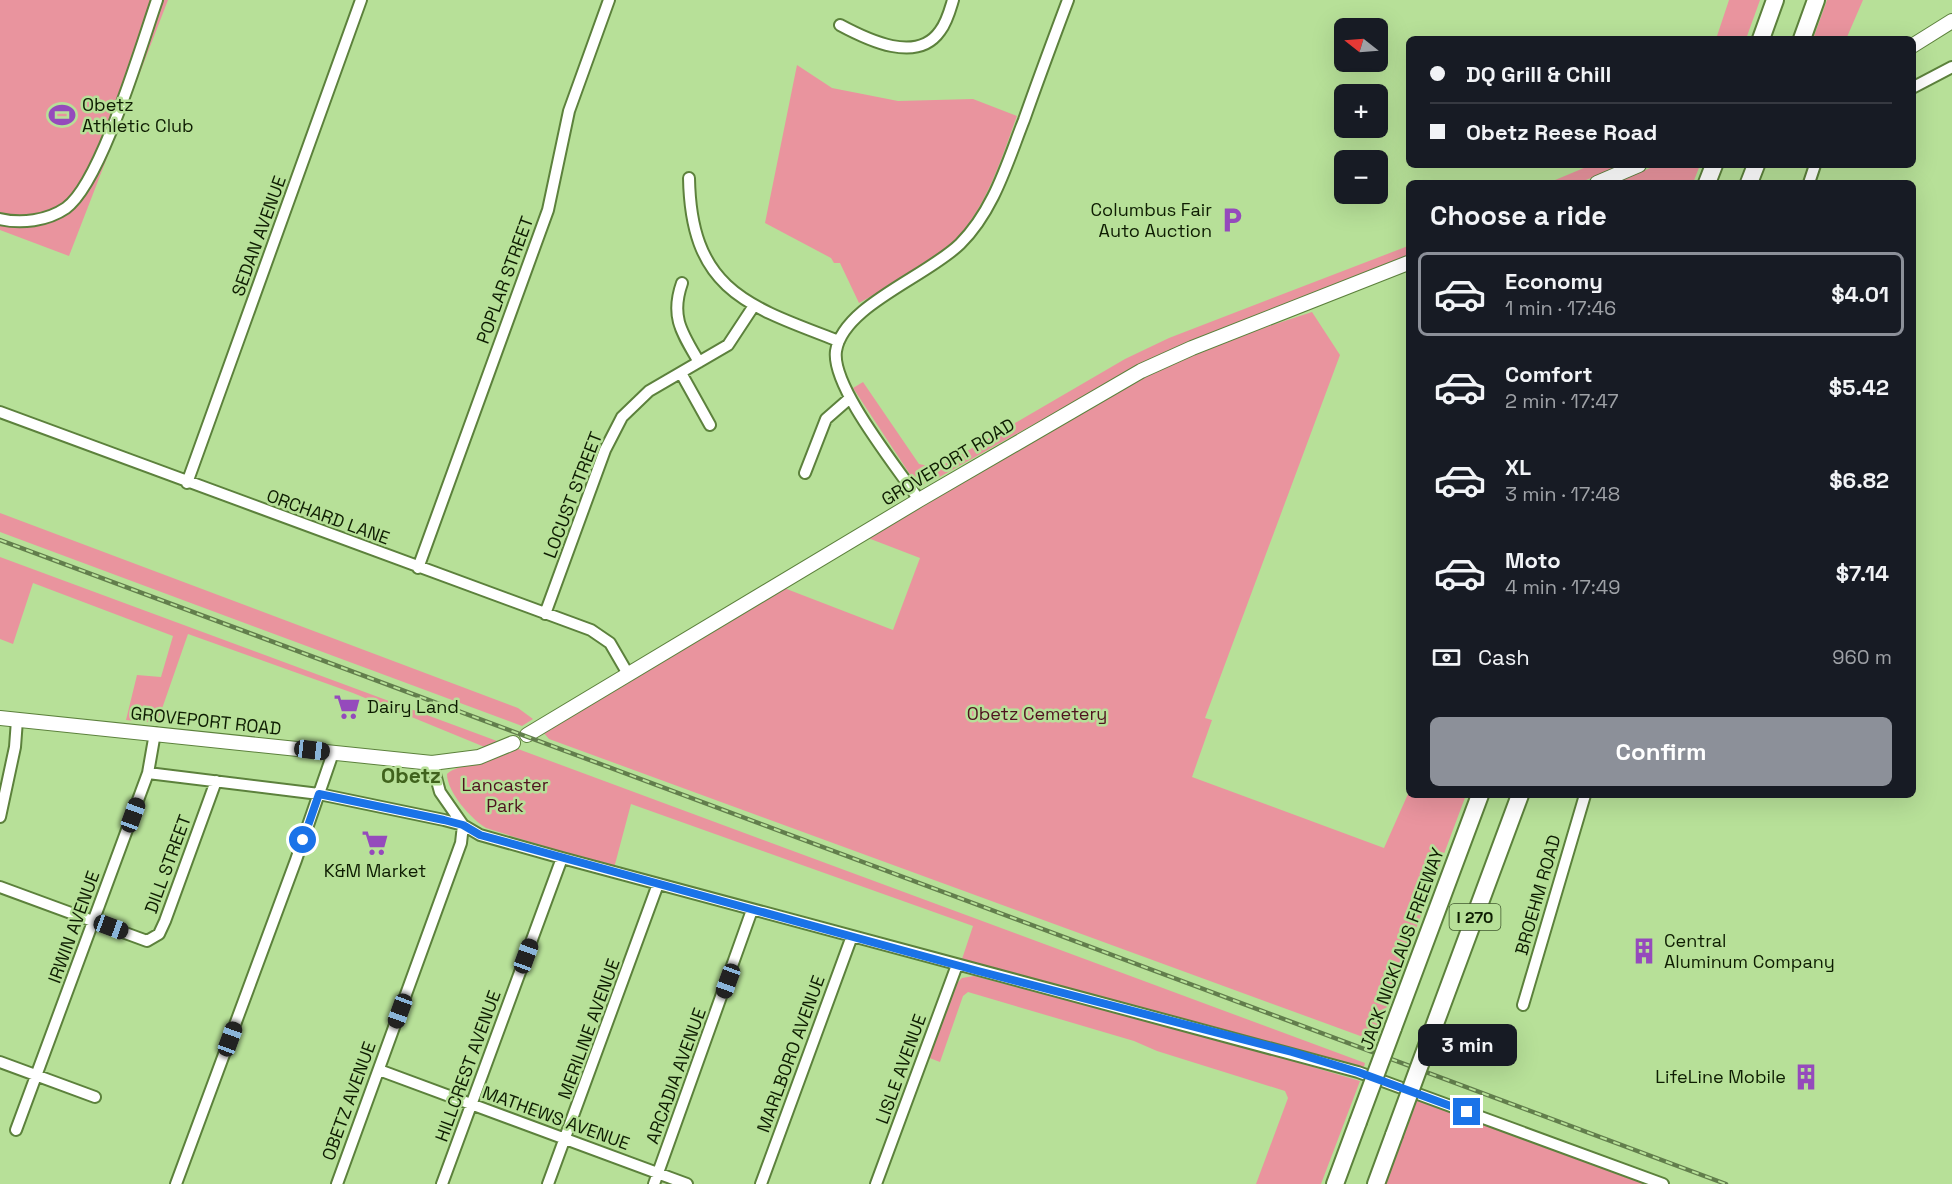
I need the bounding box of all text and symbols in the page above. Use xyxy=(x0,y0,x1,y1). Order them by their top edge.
north arrow xyxy=(1334,18,1388,72)
map controls xyxy=(1334,18,1388,204)
text: DQ Grill & Chill xyxy=(1466,60,1611,88)
button: + xyxy=(1334,84,1388,138)
place label: Obetz Athletic Club xyxy=(82,93,194,137)
sports icon: Obetz Athletic Club xyxy=(47,100,77,130)
text: Obetz Reese Road xyxy=(1466,118,1657,146)
button: − xyxy=(1334,150,1388,204)
street label: SEDAN AVENUE xyxy=(226,173,291,299)
place label: Columbus Fair Auto Auction xyxy=(1091,198,1212,242)
text: Choose a ride xyxy=(1430,198,1607,233)
parking icon: Columbus Fair Auto Auction xyxy=(1217,205,1247,235)
street label: POPLAR STREET xyxy=(471,212,538,347)
icon: car xyxy=(1433,267,1487,321)
text: Economy xyxy=(1505,267,1603,295)
text: $4.01 xyxy=(1831,280,1889,308)
text: 1 min · 17:46 xyxy=(1505,295,1616,321)
icon: car xyxy=(1433,360,1487,414)
text: Comfort xyxy=(1505,360,1593,388)
text: $5.42 xyxy=(1829,373,1889,401)
text: 2 min · 17:47 xyxy=(1505,388,1618,414)
street label: GROVEPORT ROAD xyxy=(877,413,1019,510)
street label: LOCUST STREET xyxy=(538,428,607,561)
icon: car xyxy=(1433,453,1487,507)
text: XL xyxy=(1505,453,1531,481)
text: $6.82 xyxy=(1829,466,1889,494)
text: 3 min · 17:48 xyxy=(1505,481,1620,507)
street label: ORCHARD LANE xyxy=(263,484,393,549)
icon: car xyxy=(1433,546,1487,600)
text: Moto xyxy=(1505,546,1561,574)
text: $7.14 xyxy=(1836,559,1889,587)
text: 4 min · 17:49 xyxy=(1505,574,1620,600)
icon: cash xyxy=(1430,641,1463,674)
text: Cash xyxy=(1478,643,1530,671)
text: 960 m xyxy=(1832,644,1892,670)
supermarket icon: Dairy Land xyxy=(332,692,362,722)
place label: Dairy Land xyxy=(367,695,459,718)
street label: GROVEPORT ROAD xyxy=(129,701,283,740)
park label: Obetz Cemetery xyxy=(967,702,1107,725)
button: Confirm xyxy=(1430,717,1892,786)
car xyxy=(293,739,331,761)
district label: Obetz xyxy=(381,762,441,789)
park label: Lancaster Park xyxy=(462,773,549,817)
car xyxy=(118,795,148,835)
street label: DILL STREET xyxy=(139,811,196,916)
route start xyxy=(289,826,316,853)
supermarket icon: K&M Market xyxy=(360,828,390,858)
street label: BROEHM ROAD xyxy=(1509,832,1566,958)
street label: JACK NICKLAUS FREEWAY xyxy=(1354,845,1449,1053)
place label: K&M Market xyxy=(324,859,426,882)
street label: IRWIN AVENUE xyxy=(43,867,105,986)
road number: I 270 xyxy=(1450,904,1500,930)
car xyxy=(91,912,131,942)
place label: Central Aluminum Company xyxy=(1664,929,1835,973)
car xyxy=(511,936,541,976)
building icon: Central Aluminum Company xyxy=(1629,936,1659,966)
street label: MERILINE AVENUE xyxy=(552,955,625,1102)
car xyxy=(713,961,743,1001)
street label: MARLBORO AVENUE xyxy=(751,972,830,1136)
street label: HILLCREST AVENUE xyxy=(429,987,506,1145)
car xyxy=(385,991,415,1031)
street label: ARCADIA AVENUE xyxy=(640,1005,711,1147)
street label: LISLE AVENUE xyxy=(870,1011,931,1127)
car xyxy=(215,1019,245,1059)
callout: 3 min xyxy=(1418,1025,1516,1067)
text: 3 min xyxy=(1442,1032,1493,1058)
street label: OBETZ AVENUE xyxy=(316,1038,381,1163)
building icon: LifeLine Mobile xyxy=(1791,1062,1821,1092)
place label: LifeLine Mobile xyxy=(1655,1065,1786,1088)
street label: MATHEWS AVENUE xyxy=(479,1080,633,1155)
route end xyxy=(1453,1098,1480,1125)

